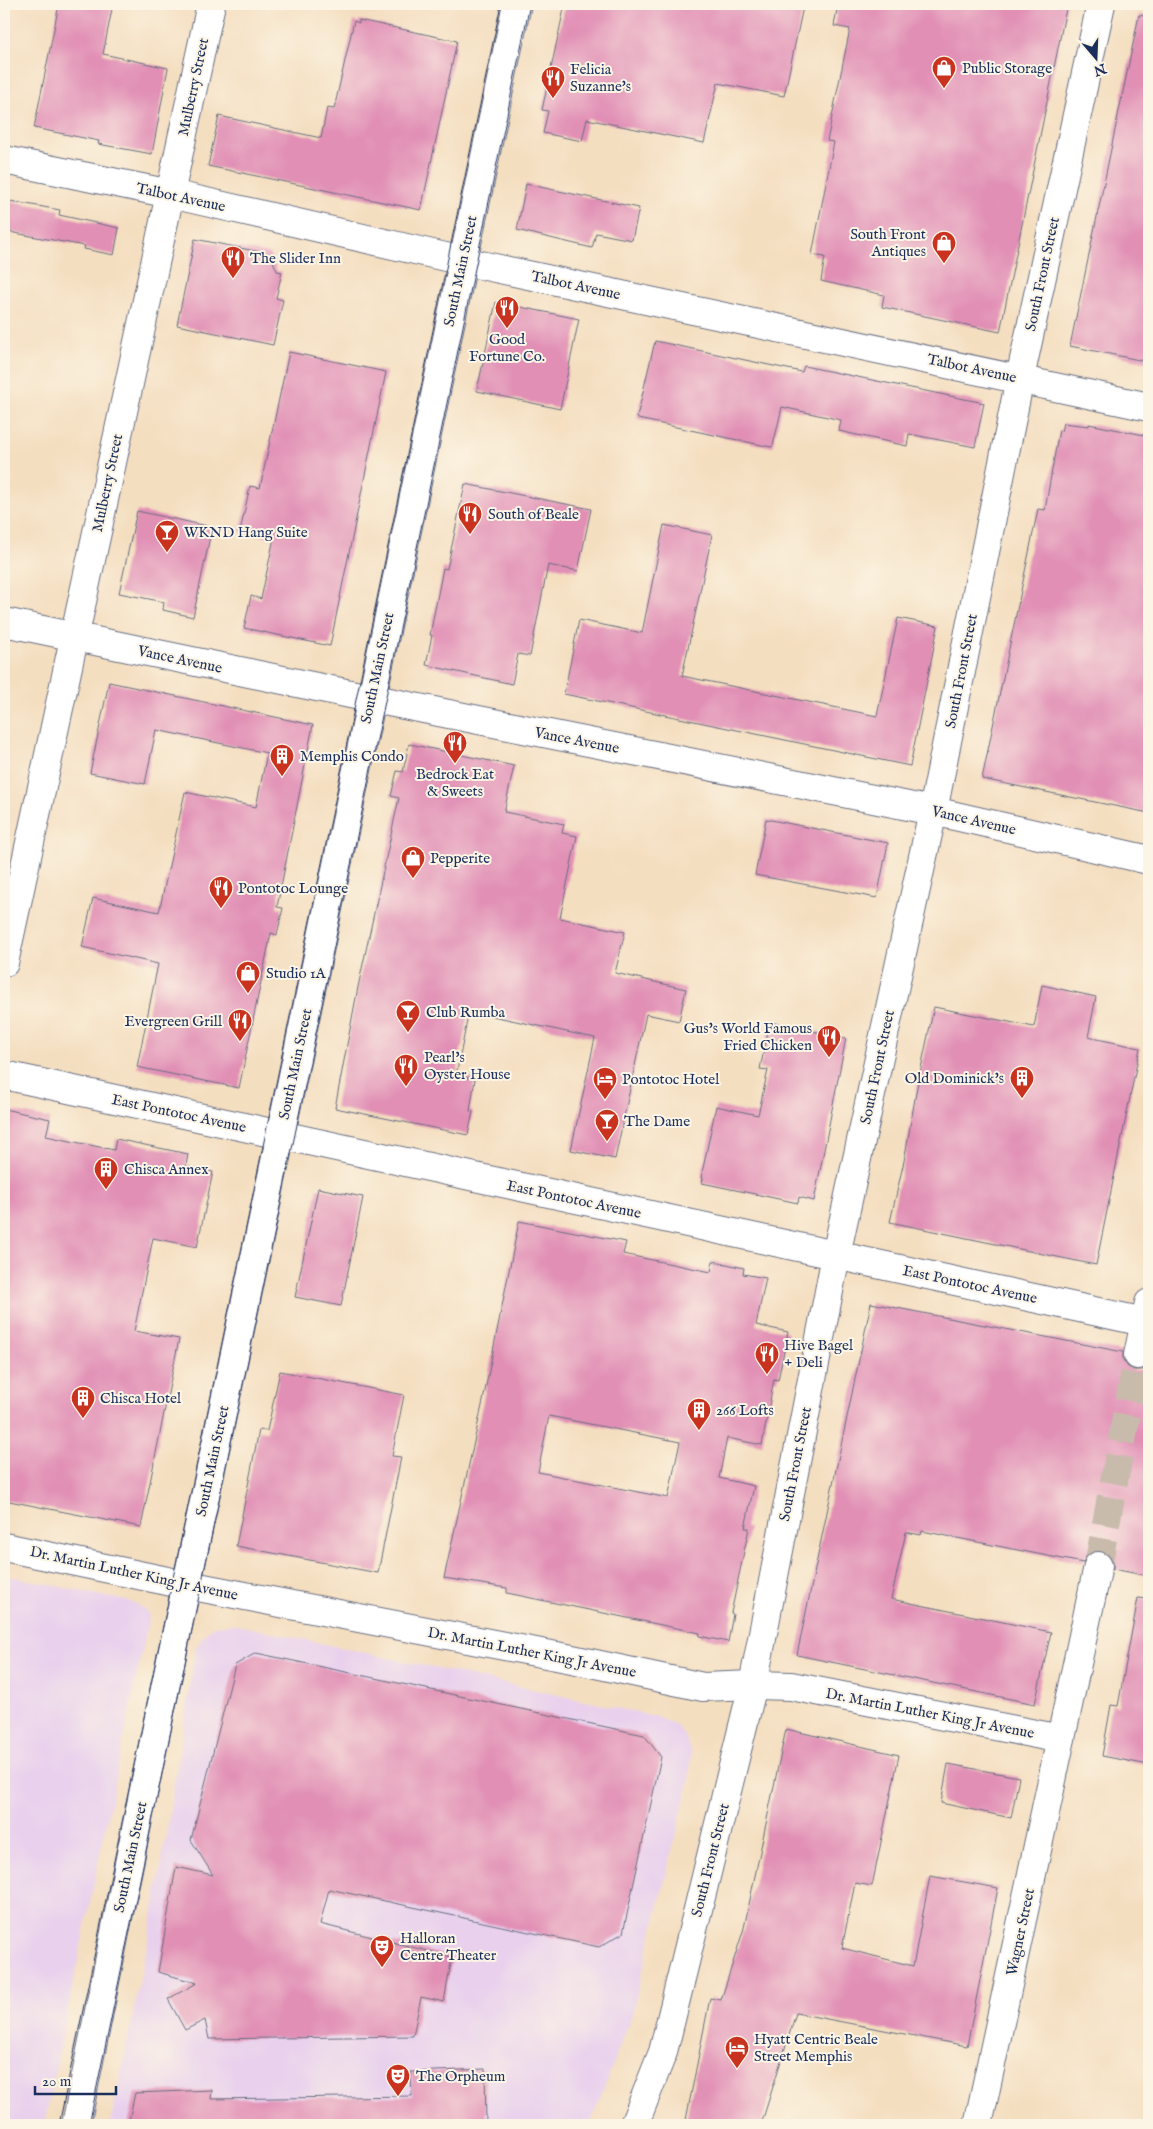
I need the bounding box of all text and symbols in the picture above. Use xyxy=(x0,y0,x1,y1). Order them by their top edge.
north arrow xyxy=(1070,32,1120,82)
street label: Mulberry Street xyxy=(174,36,213,138)
shop icon: Public Storage xyxy=(931,55,957,89)
place label: Public Storage xyxy=(962,59,1052,78)
text: N xyxy=(1091,59,1110,80)
place label: Felicia Suzanne's xyxy=(570,60,631,96)
restaurant icon: Felicia Suzanne's xyxy=(540,65,566,99)
street label: Talbot Avenue xyxy=(135,179,227,216)
street label: South Main Street xyxy=(439,214,482,328)
street label: South Front Street xyxy=(1021,215,1064,333)
place label: South Front Antiques xyxy=(850,225,926,261)
shop icon: South Front Antiques xyxy=(931,230,957,264)
restaurant icon: The Slider Inn xyxy=(220,245,246,279)
place label: The Slider Inn xyxy=(250,249,341,268)
street label: Talbot Avenue xyxy=(530,267,622,304)
restaurant icon: Good Fortune Co. xyxy=(494,295,520,329)
place label: Good Fortune Co. xyxy=(469,330,545,366)
street label: Talbot Avenue xyxy=(926,350,1018,387)
street label: Mulberry Street xyxy=(88,432,127,534)
restaurant icon: South of Beale xyxy=(457,501,483,535)
place label: South of Beale xyxy=(488,505,579,524)
bar icon: WKND Hang Suite xyxy=(154,519,180,553)
place label: WKND Hang Suite xyxy=(184,523,308,542)
street label: South Main Street xyxy=(356,611,399,725)
street label: South Front Street xyxy=(941,612,982,730)
street label: Vance Avenue xyxy=(135,641,224,678)
street label: Vance Avenue xyxy=(532,723,621,758)
restaurant icon: Bedrock Eat & Sweets xyxy=(442,730,468,764)
building icon: Memphis Condo xyxy=(269,743,295,777)
place label: Memphis Condo xyxy=(300,747,404,766)
place label: Bedrock Eat & Sweets xyxy=(416,765,494,801)
street label: Vance Avenue xyxy=(929,801,1018,839)
shop icon: Pepperite xyxy=(400,845,426,879)
place label: Pepperite xyxy=(430,849,490,868)
restaurant icon: Pontotoc Lounge xyxy=(208,875,234,909)
place label: Pontotoc Lounge xyxy=(238,879,348,898)
shop icon: Studio 1A xyxy=(235,960,261,994)
place label: Studio 1A xyxy=(266,964,326,983)
bar icon: Club Rumba xyxy=(395,999,421,1033)
place label: Club Rumba xyxy=(426,1003,505,1022)
street label: South Main Street xyxy=(274,1007,317,1121)
restaurant icon: Evergreen Grill xyxy=(227,1008,253,1042)
street label: South Front Street xyxy=(856,1008,899,1126)
place label: Evergreen Grill xyxy=(124,1012,223,1031)
place label: Gus's World Famous Fried Chicken xyxy=(684,1019,812,1055)
restaurant icon: Gus's World Famous Fried Chicken xyxy=(816,1024,842,1058)
place label: Pearl's Oyster House xyxy=(424,1048,511,1084)
restaurant icon: Pearl's Oyster House xyxy=(393,1053,419,1087)
building icon: Old Dominick's xyxy=(1009,1065,1035,1099)
hotel icon: Pontotoc Hotel xyxy=(592,1066,618,1100)
place label: Old Dominick's xyxy=(905,1069,1004,1088)
place label: Pontotoc Hotel xyxy=(622,1070,720,1089)
street label: East Pontotoc Avenue xyxy=(110,1090,248,1137)
bar icon: The Dame xyxy=(594,1108,620,1142)
place label: The Dame xyxy=(624,1112,690,1131)
building icon: Chisca Annex xyxy=(93,1156,119,1190)
place label: Chisca Annex xyxy=(124,1160,209,1179)
street label: East Pontotoc Avenue xyxy=(505,1176,643,1223)
street label: East Pontotoc Avenue xyxy=(901,1261,1039,1308)
place label: Hive Bagel + Deli xyxy=(784,1336,854,1372)
restaurant icon: Hive Bagel + Deli xyxy=(754,1341,780,1375)
building icon: Chisca Hotel xyxy=(70,1385,96,1419)
place label: Chisca Hotel xyxy=(100,1389,182,1408)
building icon: 266 Lofts xyxy=(686,1397,712,1431)
place label: 266 Lofts xyxy=(716,1401,774,1420)
street label: South Main Street xyxy=(191,1404,234,1518)
street label: South Front Street xyxy=(775,1405,816,1523)
street label: Dr. Martin Luther King Jr Avenue xyxy=(28,1542,240,1605)
street label: Dr. Martin Luther King Jr Avenue xyxy=(426,1623,638,1682)
street label: Dr. Martin Luther King Jr Avenue xyxy=(824,1684,1036,1743)
street label: South Main Street xyxy=(109,1800,152,1914)
street label: South Front Street xyxy=(687,1801,734,1919)
street label: Wagner Street xyxy=(1002,1887,1039,1978)
place label: Halloran Centre Theater xyxy=(400,1929,497,1965)
theatre icon: Halloran Centre Theater xyxy=(369,1934,395,1968)
place label: Hyatt Centric Beale Street Memphis xyxy=(754,2030,878,2066)
hotel icon: Hyatt Centric Beale Street Memphis xyxy=(724,2035,750,2069)
theatre icon: The Orpheum xyxy=(385,2063,411,2097)
scale bar xyxy=(35,2064,116,2096)
place label: The Orpheum xyxy=(416,2067,506,2086)
text: 20 m xyxy=(42,2072,72,2091)

